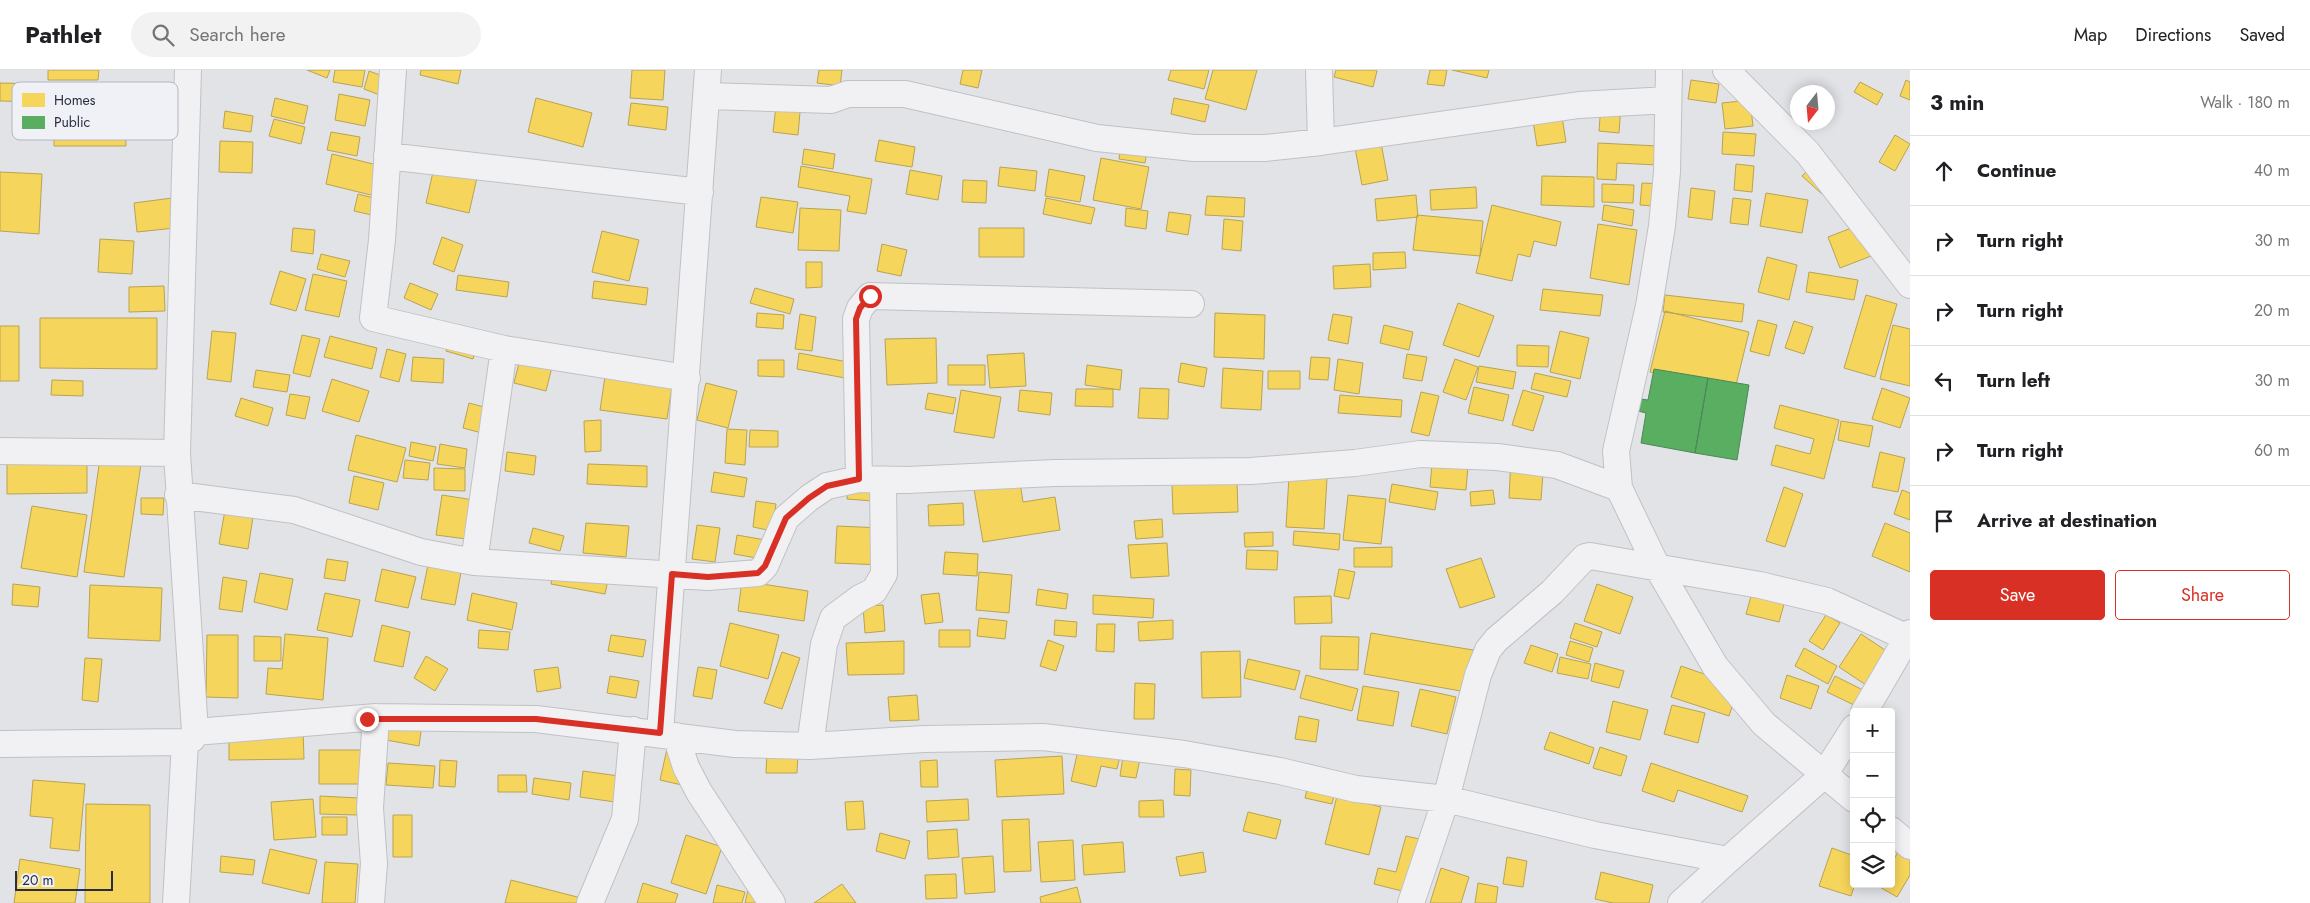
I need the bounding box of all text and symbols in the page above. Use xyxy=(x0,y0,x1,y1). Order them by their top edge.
search box xyxy=(131,12,481,57)
text: Pathlet xyxy=(25,17,101,52)
icon: search xyxy=(149,21,177,49)
text: Search here xyxy=(189,21,285,48)
text: Map xyxy=(2074,22,2107,48)
text: Directions xyxy=(2135,22,2211,48)
text: Saved xyxy=(2239,22,2285,48)
legend xyxy=(12,82,178,140)
north arrow xyxy=(1790,85,1835,130)
text: 3 min xyxy=(1930,88,1984,118)
text: Homes xyxy=(54,90,96,110)
text: Walk · 180 m xyxy=(2200,91,2290,114)
text: Public xyxy=(54,112,90,132)
icon: ahead xyxy=(1930,157,1958,185)
text: Continue xyxy=(1977,157,2056,184)
text: 40 m xyxy=(2254,159,2290,182)
icon: right xyxy=(1930,227,1958,255)
text: Turn right xyxy=(1977,227,2063,254)
text: 30 m xyxy=(2254,229,2290,252)
route start xyxy=(859,285,882,308)
icon: right xyxy=(1930,297,1958,325)
text: Turn right xyxy=(1977,297,2063,324)
text: 20 m xyxy=(2254,299,2290,322)
icon: left xyxy=(1930,367,1958,395)
text: Turn left xyxy=(1977,367,2050,394)
text: 30 m xyxy=(2254,369,2290,392)
icon: right xyxy=(1930,437,1958,465)
text: Turn right xyxy=(1977,437,2063,464)
text: 60 m xyxy=(2254,439,2290,462)
icon: arrive xyxy=(1930,507,1958,535)
text: Arrive at destination xyxy=(1977,507,2157,534)
button: Save xyxy=(1930,570,2105,620)
button: Share xyxy=(2115,570,2290,620)
route end xyxy=(356,708,379,731)
map controls xyxy=(1850,708,1895,888)
button: + xyxy=(1850,708,1895,753)
button: − xyxy=(1850,753,1895,798)
button: locate xyxy=(1850,798,1895,843)
button: layers xyxy=(1850,843,1895,888)
scale bar xyxy=(15,868,112,891)
text: 20 m xyxy=(22,870,54,890)

